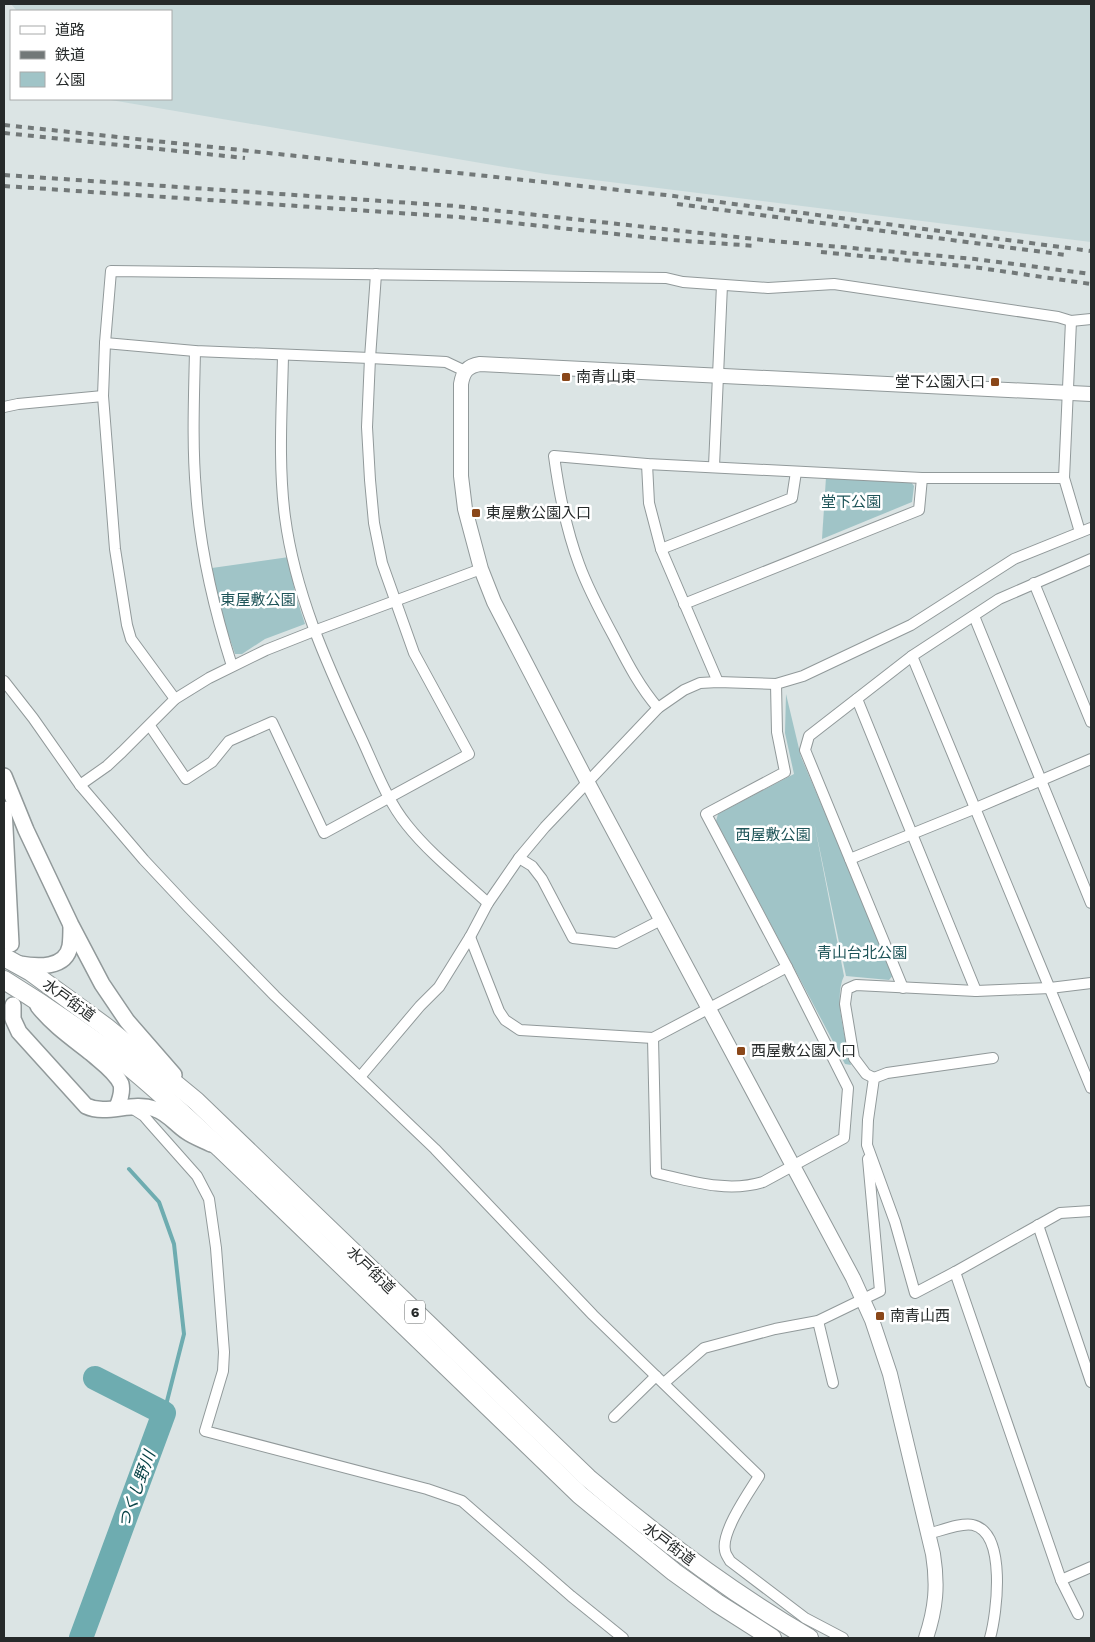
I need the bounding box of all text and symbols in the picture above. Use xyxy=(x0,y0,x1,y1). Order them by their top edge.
legend xyxy=(10,10,172,100)
text: 道路 xyxy=(55,21,85,39)
text: 鉄道 xyxy=(55,46,85,64)
text: 公園 xyxy=(55,71,85,89)
place label: 南青山東 xyxy=(576,368,636,386)
marker: 南青山東 xyxy=(560,371,572,383)
place label: 堂下公園入口 xyxy=(895,373,985,391)
marker: 堂下公園入口 xyxy=(989,376,1001,388)
park label: 堂下公園 xyxy=(821,493,881,511)
place label: 東屋敷公園入口 xyxy=(486,504,591,522)
marker: 東屋敷公園入口 xyxy=(470,507,482,519)
park label: 東屋敷公園 xyxy=(220,591,296,609)
park label: 西屋敷公園 xyxy=(735,826,811,844)
park label: 青山台北公園 xyxy=(817,944,907,962)
street label: 水戸街道 xyxy=(39,975,99,1025)
place label: 西屋敷公園入口 xyxy=(751,1042,856,1060)
marker: 西屋敷公園入口 xyxy=(735,1045,747,1057)
street label: 水戸街道 xyxy=(343,1243,399,1297)
road number: 6 xyxy=(405,1300,425,1324)
place label: 南青山西 xyxy=(890,1307,950,1325)
marker: 南青山西 xyxy=(874,1310,886,1322)
water label: つくし野川 xyxy=(114,1446,160,1530)
street label: 水戸街道 xyxy=(640,1519,698,1569)

